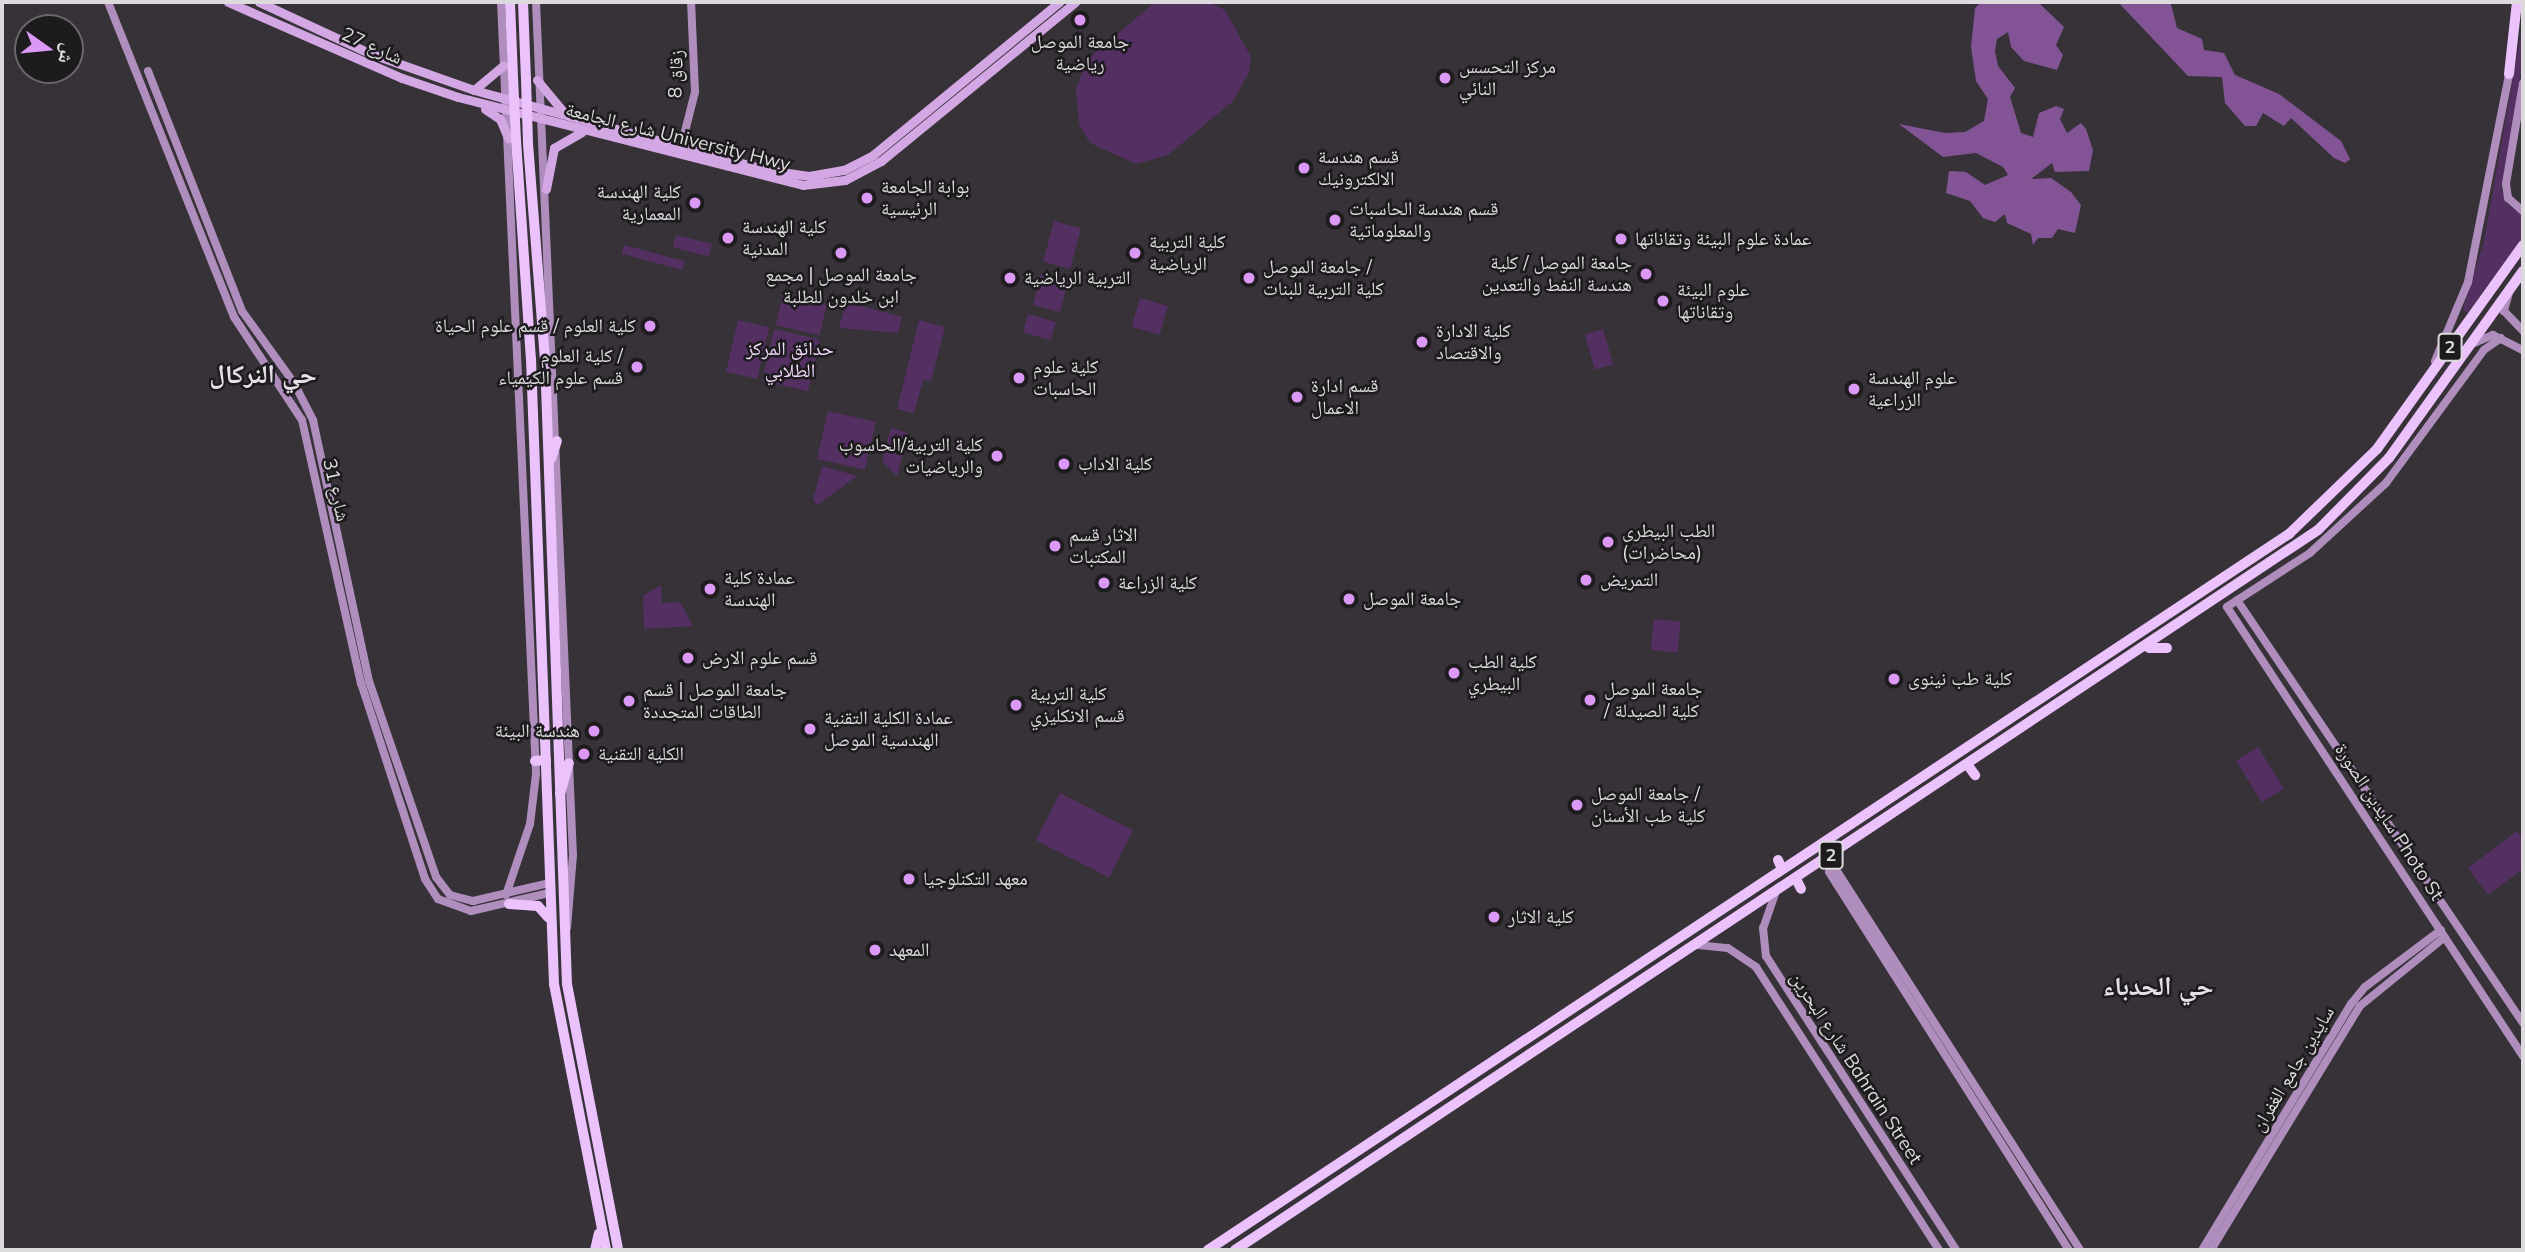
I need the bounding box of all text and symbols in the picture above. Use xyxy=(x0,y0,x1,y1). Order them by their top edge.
marker: جامعة الموصل رياضية xyxy=(1072,12,1088,28)
north arrow xyxy=(14,14,84,84)
street label: شارع 27 xyxy=(338,23,406,69)
place label: جامعة الموصل رياضية xyxy=(1031,31,1129,75)
text: ش xyxy=(53,41,82,67)
street label: زقاق 8 xyxy=(664,49,688,99)
place label: مركز التحسس النائي xyxy=(1459,56,1556,100)
marker: مركز التحسس النائي xyxy=(1437,70,1453,86)
street label: شارع الجامعة University Hwy xyxy=(563,98,793,176)
place label: قسم هندسة الالكترونيك xyxy=(1318,146,1399,190)
marker: قسم هندسة الالكترونيك xyxy=(1296,160,1312,176)
place label: بوابة الجامعة الرئيسية xyxy=(881,176,970,220)
place label: كلية الهندسة المعمارية xyxy=(597,181,681,225)
marker: بوابة الجامعة الرئيسية xyxy=(859,190,875,206)
marker: كلية الهندسة المعمارية xyxy=(687,195,703,211)
place label: قسم هندسة الحاسبات والمعلوماتية xyxy=(1349,198,1498,242)
marker: قسم هندسة الحاسبات والمعلوماتية xyxy=(1327,212,1343,228)
place label: كلية الهندسة المدنية xyxy=(742,216,826,260)
place label: عمادة علوم البيئة وتقاناتها xyxy=(1635,228,1811,250)
marker: كلية الهندسة المدنية xyxy=(720,230,736,246)
place label: كلية التربية الرياضية xyxy=(1149,231,1226,275)
marker: عمادة علوم البيئة وتقاناتها xyxy=(1613,231,1629,247)
marker: جامعة الموصل | مجمع ابن خلدون للطلبة xyxy=(833,245,849,261)
marker: كلية التربية الرياضية xyxy=(1127,245,1143,261)
place label: جامعة الموصل / كلية هندسة النفط والتعدين xyxy=(1482,252,1632,296)
place label: جامعة الموصل / كلية التربية للبنات xyxy=(1263,256,1384,300)
place label: جامعة الموصل | مجمع ابن خلدون للطلبة xyxy=(765,264,917,308)
marker: جامعة الموصل / كلية هندسة النفط والتعدين xyxy=(1638,266,1654,282)
place label: التربية الرياضية xyxy=(1024,267,1131,289)
marker: التربية الرياضية xyxy=(1002,270,1018,286)
marker: جامعة الموصل / كلية التربية للبنات xyxy=(1241,270,1257,286)
place label: علوم البيئة وتقاناتها xyxy=(1677,279,1749,323)
marker: علوم البيئة وتقاناتها xyxy=(1655,293,1671,309)
place label: كلية العلوم / قسم علوم الحياة xyxy=(435,315,636,337)
marker: كلية العلوم / قسم علوم الحياة xyxy=(642,318,658,334)
place label: كلية الادارة والاقتصاد xyxy=(1436,320,1511,364)
road number: 2 xyxy=(2436,332,2464,362)
marker: كلية الادارة والاقتصاد xyxy=(1414,334,1430,350)
park label: حدائق المركز الطلابي xyxy=(746,338,834,382)
place label: كلية العلوم / قسم علوم الكيمياء xyxy=(498,345,623,389)
place label: كلية علوم الحاسبات xyxy=(1033,356,1098,400)
district label: حي النركال xyxy=(209,358,317,390)
marker: كلية العلوم / قسم علوم الكيمياء xyxy=(629,359,645,375)
place label: علوم الهندسة الزراعية xyxy=(1868,367,1957,411)
marker: كلية علوم الحاسبات xyxy=(1011,370,1027,386)
place label: قسم ادارة الاعمال xyxy=(1311,375,1379,419)
marker: علوم الهندسة الزراعية xyxy=(1846,381,1862,397)
marker: قسم ادارة الاعمال xyxy=(1289,389,1305,405)
place label: كلية التربية/الحاسوب والرياضيات xyxy=(839,434,983,478)
marker: كلية التربية/الحاسوب والرياضيات xyxy=(989,448,1005,464)
place label: كلية الاداب xyxy=(1078,453,1152,475)
street label: شارع 31 xyxy=(318,456,354,524)
marker: كلية الاداب xyxy=(1056,456,1072,472)
place label: الطب البيطري (محاضرات) xyxy=(1622,520,1715,564)
place label: الاثار قسم المكتبات xyxy=(1069,524,1138,568)
marker: الطب البيطري (محاضرات) xyxy=(1600,534,1616,550)
marker: الاثار قسم المكتبات xyxy=(1047,538,1063,554)
place label: عمادة كلية الهندسة xyxy=(724,567,795,611)
place label: التمريض xyxy=(1600,569,1658,591)
place label: كلية الزراعة xyxy=(1118,572,1197,594)
marker: التمريض xyxy=(1578,572,1594,588)
marker: كلية الزراعة xyxy=(1096,575,1112,591)
marker: عمادة كلية الهندسة xyxy=(702,581,718,597)
place label: جامعة الموصل xyxy=(1363,588,1461,610)
marker: جامعة الموصل xyxy=(1341,591,1357,607)
place label: قسم علوم الارض xyxy=(702,647,817,669)
marker: قسم علوم الارض xyxy=(680,650,696,666)
place label: كلية الطب البيطري xyxy=(1468,651,1537,695)
marker: كلية الطب البيطري xyxy=(1446,665,1462,681)
place label: كلية طب نينوى xyxy=(1908,668,2012,690)
marker: كلية طب نينوى xyxy=(1886,671,1902,687)
place label: جامعة الموصل / كلية الصيدلة xyxy=(1604,678,1702,722)
place label: جامعة الموصل | قسم الطاقات المتجددة xyxy=(643,679,787,723)
place label: كلية التربية قسم الانكليزي xyxy=(1030,683,1125,727)
marker: جامعة الموصل / كلية الصيدلة xyxy=(1582,692,1598,708)
marker: جامعة الموصل | قسم الطاقات المتجددة xyxy=(621,693,637,709)
marker: كلية التربية قسم الانكليزي xyxy=(1008,697,1024,713)
place label: عمادة الكلية التقنية الهندسية الموصل xyxy=(824,707,953,751)
place label: هندسة البيئة xyxy=(495,720,580,742)
marker: عمادة الكلية التقنية الهندسية الموصل xyxy=(802,721,818,737)
marker: هندسة البيئة xyxy=(586,723,602,739)
street label: سايدين الصورة Photo St xyxy=(2330,739,2448,905)
place label: الكلية التقنية xyxy=(598,743,684,765)
marker: الكلية التقنية xyxy=(576,746,592,762)
place label: جامعة الموصل / كلية طب الأسنان xyxy=(1591,783,1705,827)
marker: جامعة الموصل / كلية طب الأسنان xyxy=(1569,797,1585,813)
road number: 2 xyxy=(1817,840,1845,870)
place label: معهد التكنلوجيا xyxy=(923,868,1028,890)
marker: معهد التكنلوجيا xyxy=(901,871,917,887)
place label: كلية الاثار xyxy=(1508,906,1574,928)
marker: كلية الاثار xyxy=(1486,909,1502,925)
place label: المعهد xyxy=(889,939,930,961)
marker: المعهد xyxy=(867,942,883,958)
street label: شارع البحرين Bahrain Street xyxy=(1785,967,1927,1169)
district label: حي الحدباء xyxy=(2102,970,2214,1002)
street label: سايدين جامع الغفران xyxy=(2247,1002,2339,1136)

